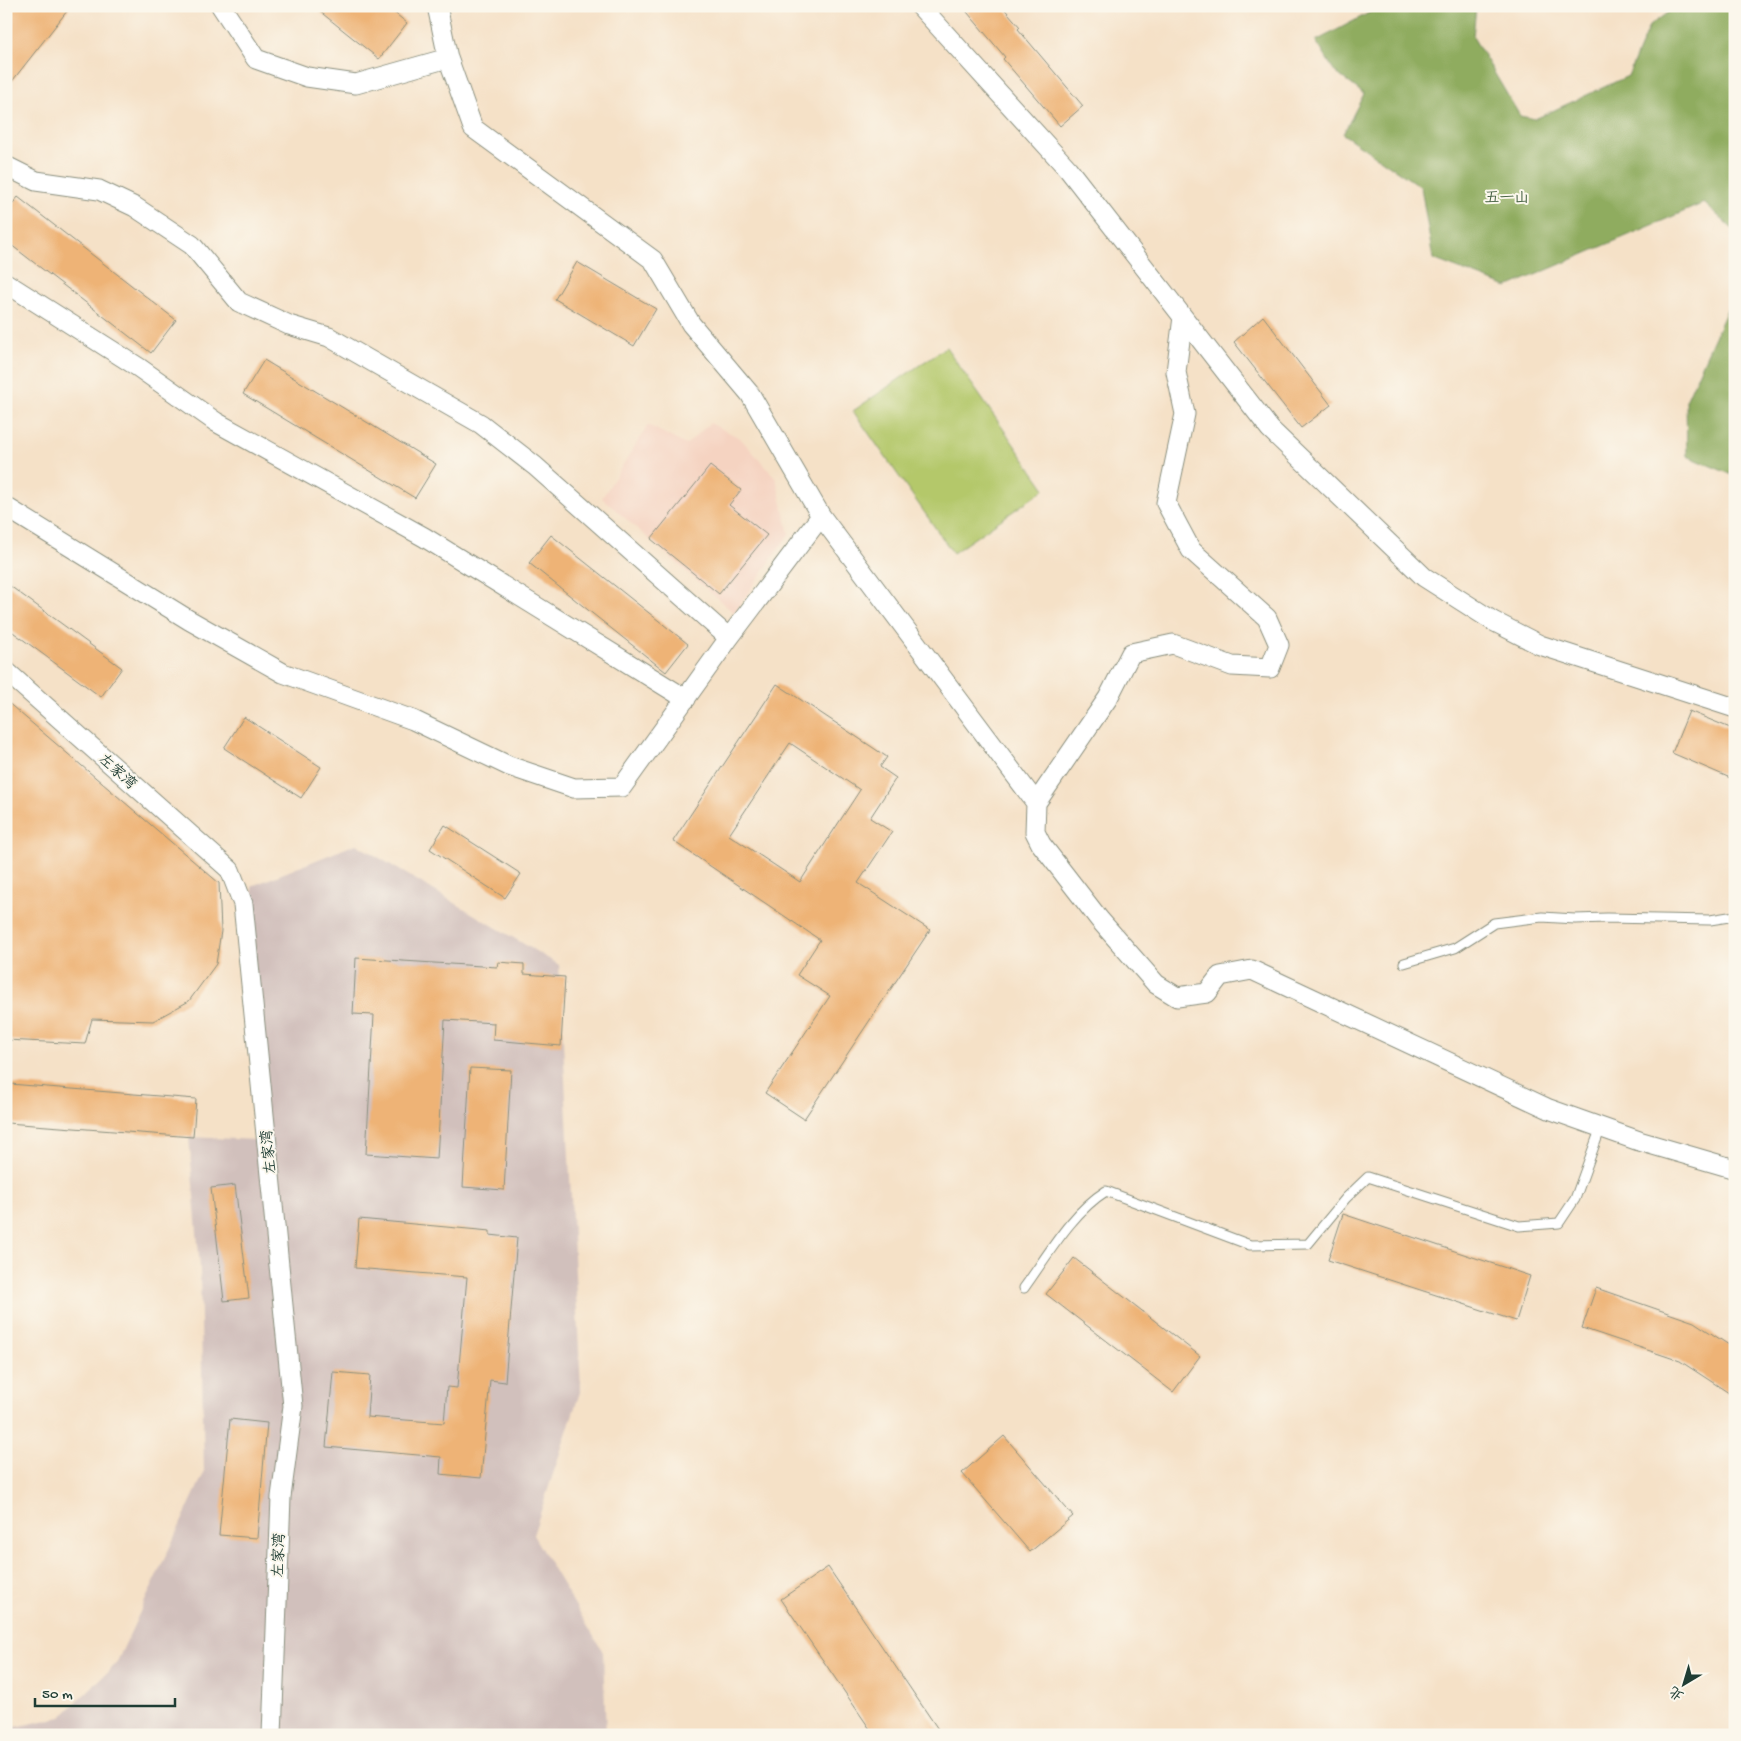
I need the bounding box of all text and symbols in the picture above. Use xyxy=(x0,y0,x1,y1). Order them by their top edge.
park label: 五一山 xyxy=(1484,190,1530,208)
street label: 左家湾 xyxy=(94,751,139,794)
street label: 左家湾 xyxy=(259,1128,281,1175)
street label: 左家湾 xyxy=(270,1532,290,1578)
north arrow xyxy=(1658,1658,1708,1708)
scale bar xyxy=(35,1676,175,1708)
text: 北 xyxy=(1667,1681,1688,1703)
text: 50 m xyxy=(42,1686,73,1704)

